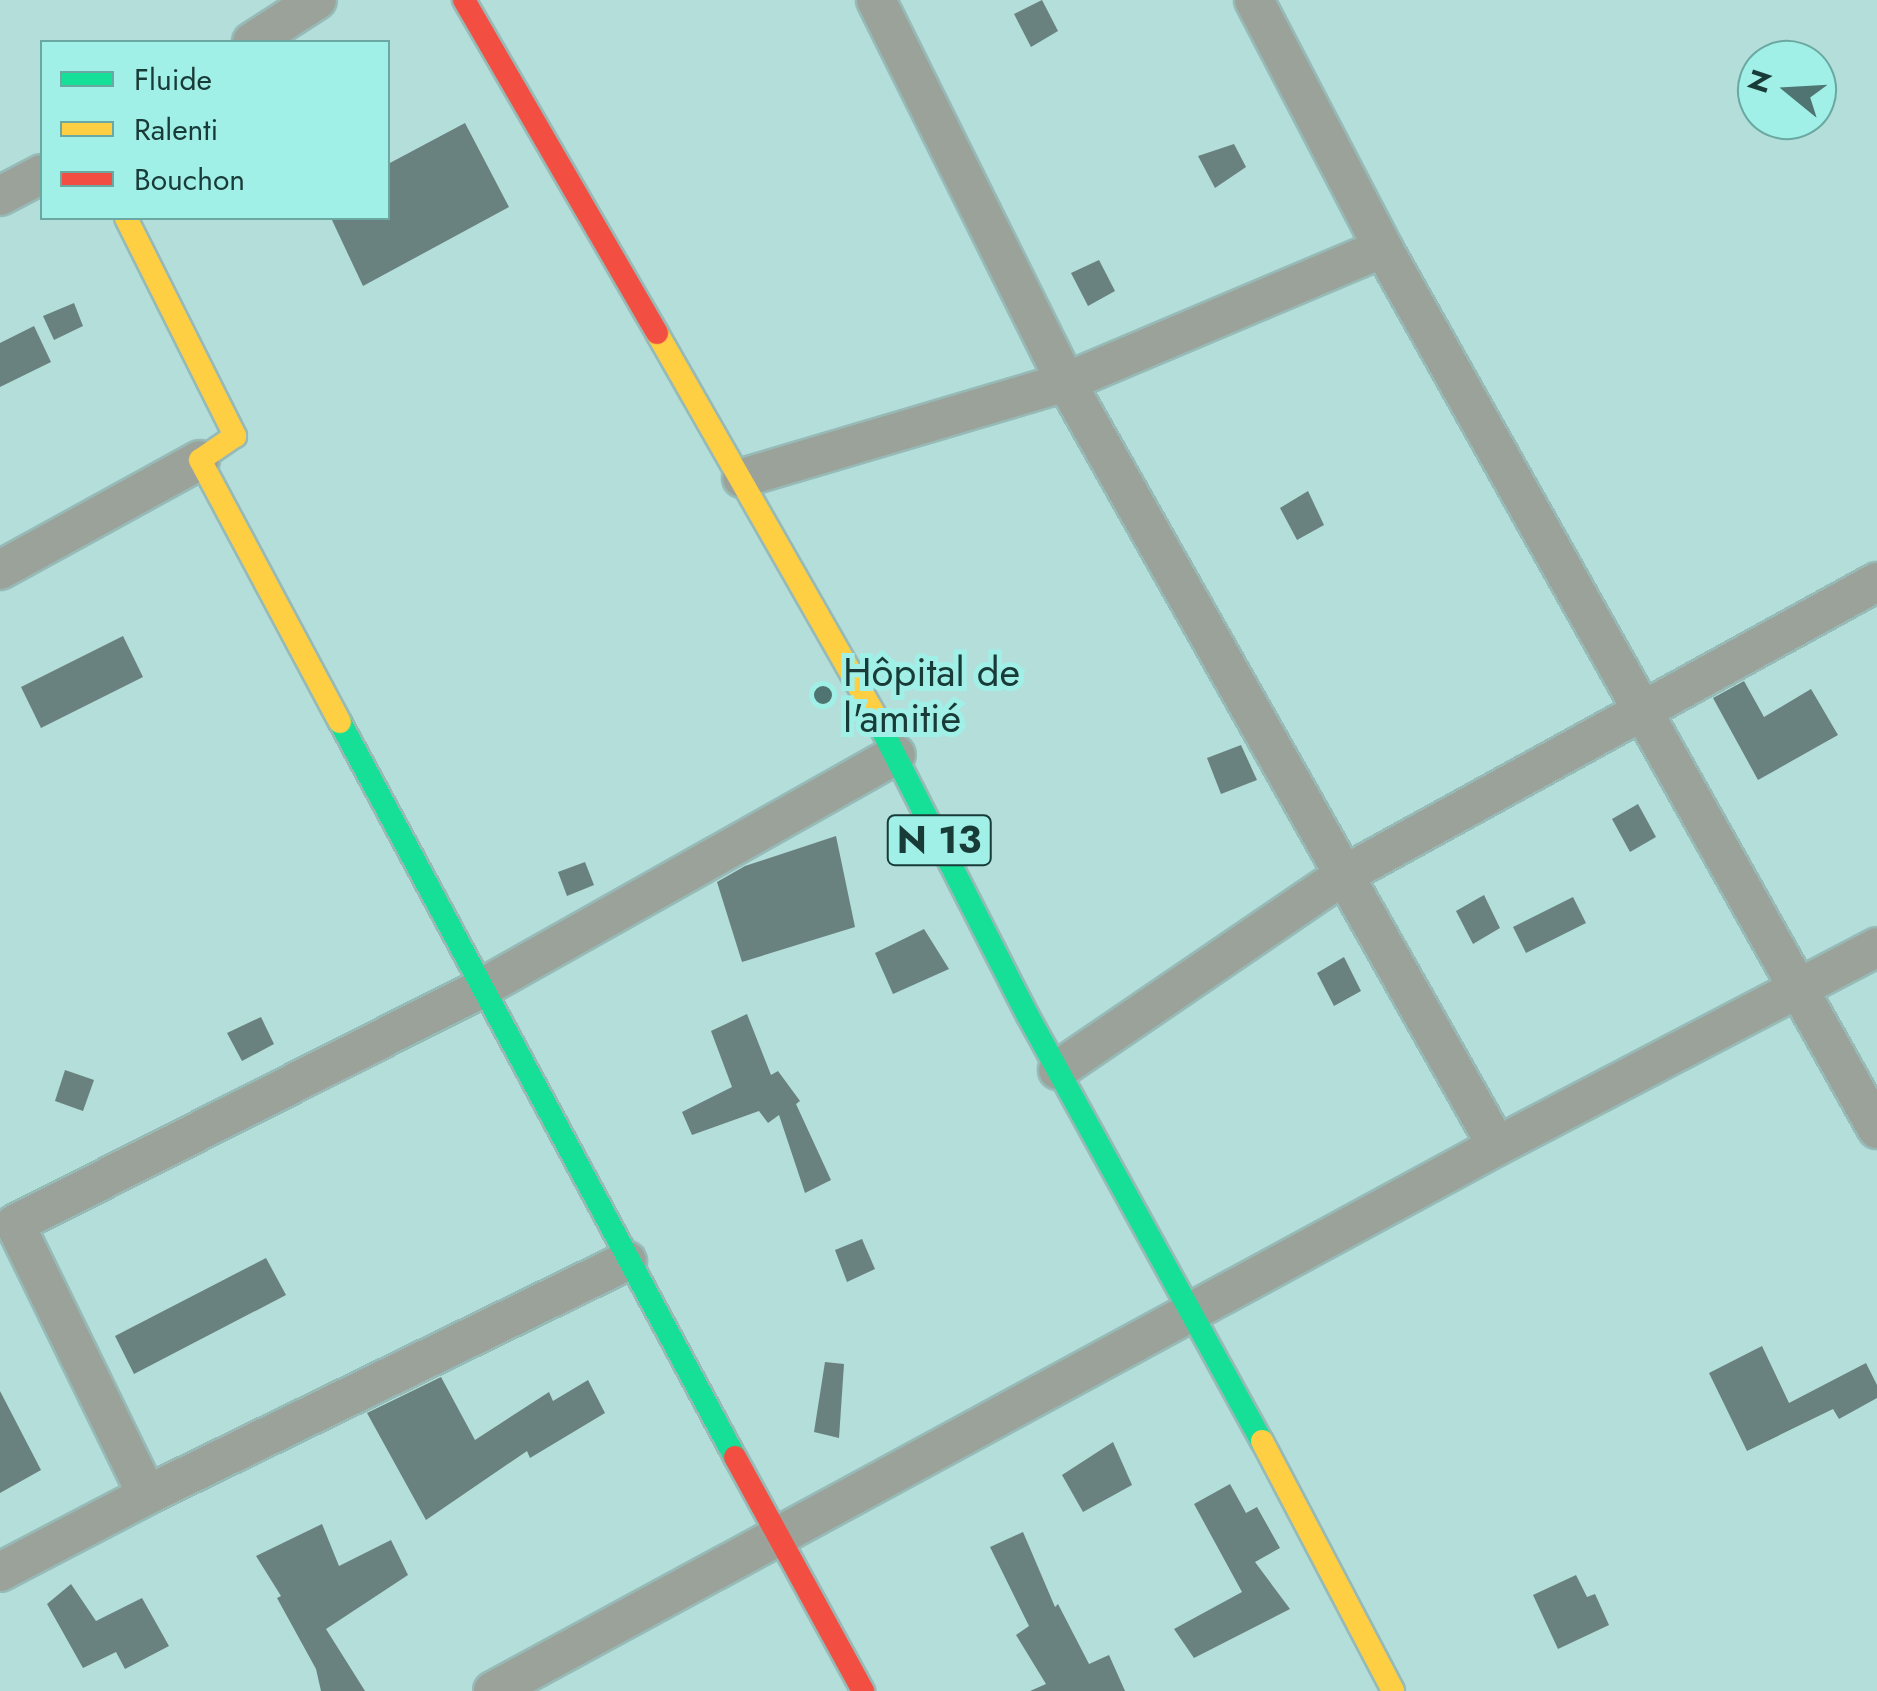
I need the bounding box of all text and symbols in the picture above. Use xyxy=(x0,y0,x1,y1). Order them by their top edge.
legend xyxy=(40,40,390,220)
north arrow xyxy=(1737,40,1837,140)
text: Fluide xyxy=(134,58,212,101)
text: N xyxy=(1737,64,1783,98)
text: Ralenti xyxy=(134,108,218,151)
text: Bouchon xyxy=(134,158,245,201)
place label: Hôpital de l'amitié xyxy=(843,648,1020,742)
marker: Hôpital de l'amitié xyxy=(812,684,834,706)
road number: N 13 xyxy=(886,807,992,873)

